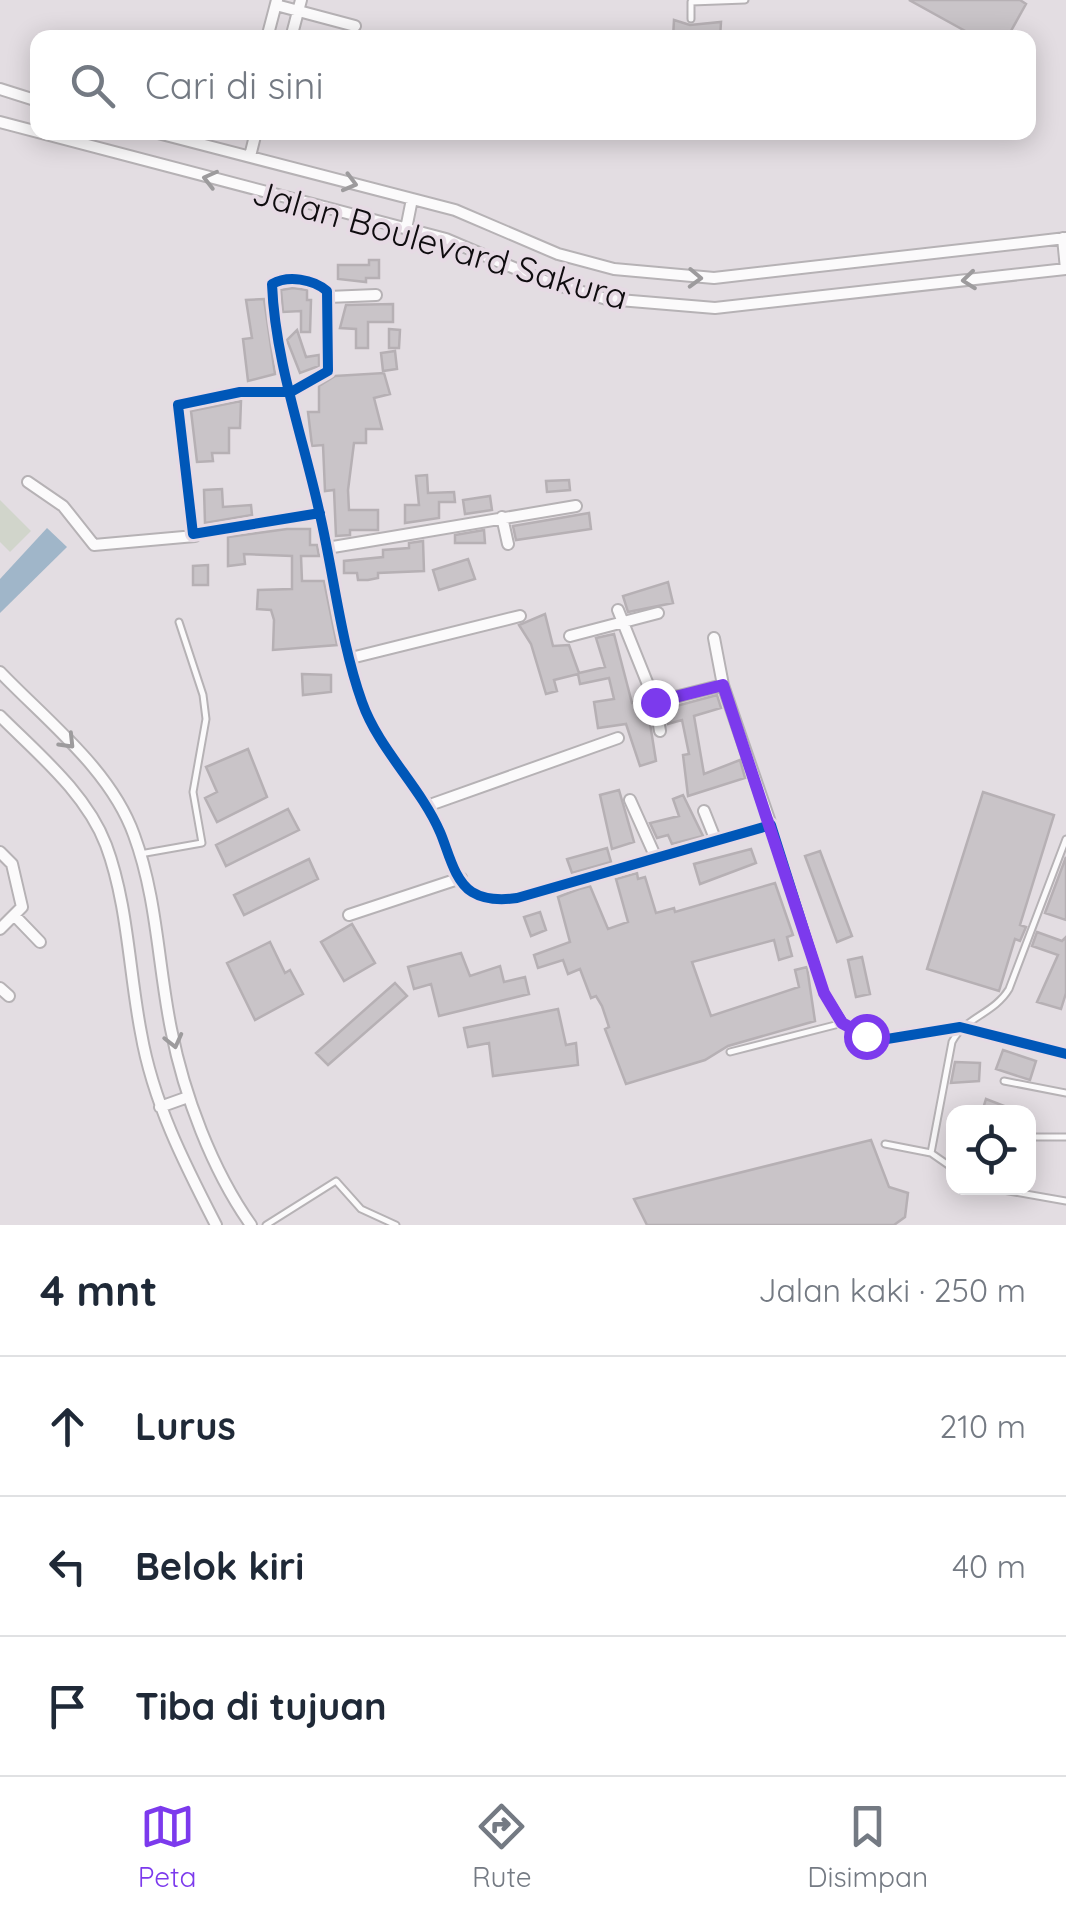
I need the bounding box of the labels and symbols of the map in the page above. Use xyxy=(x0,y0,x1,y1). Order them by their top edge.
street label: Jalan Boulevard Sakura xyxy=(248,169,633,319)
one-way arrow xyxy=(202,170,219,191)
one-way arrow xyxy=(341,171,358,192)
one-way arrow xyxy=(687,267,703,288)
one-way arrow xyxy=(961,269,977,290)
route end xyxy=(633,680,679,726)
one-way arrow xyxy=(56,730,74,749)
route start xyxy=(844,1014,890,1060)
one-way arrow xyxy=(162,1032,183,1049)

